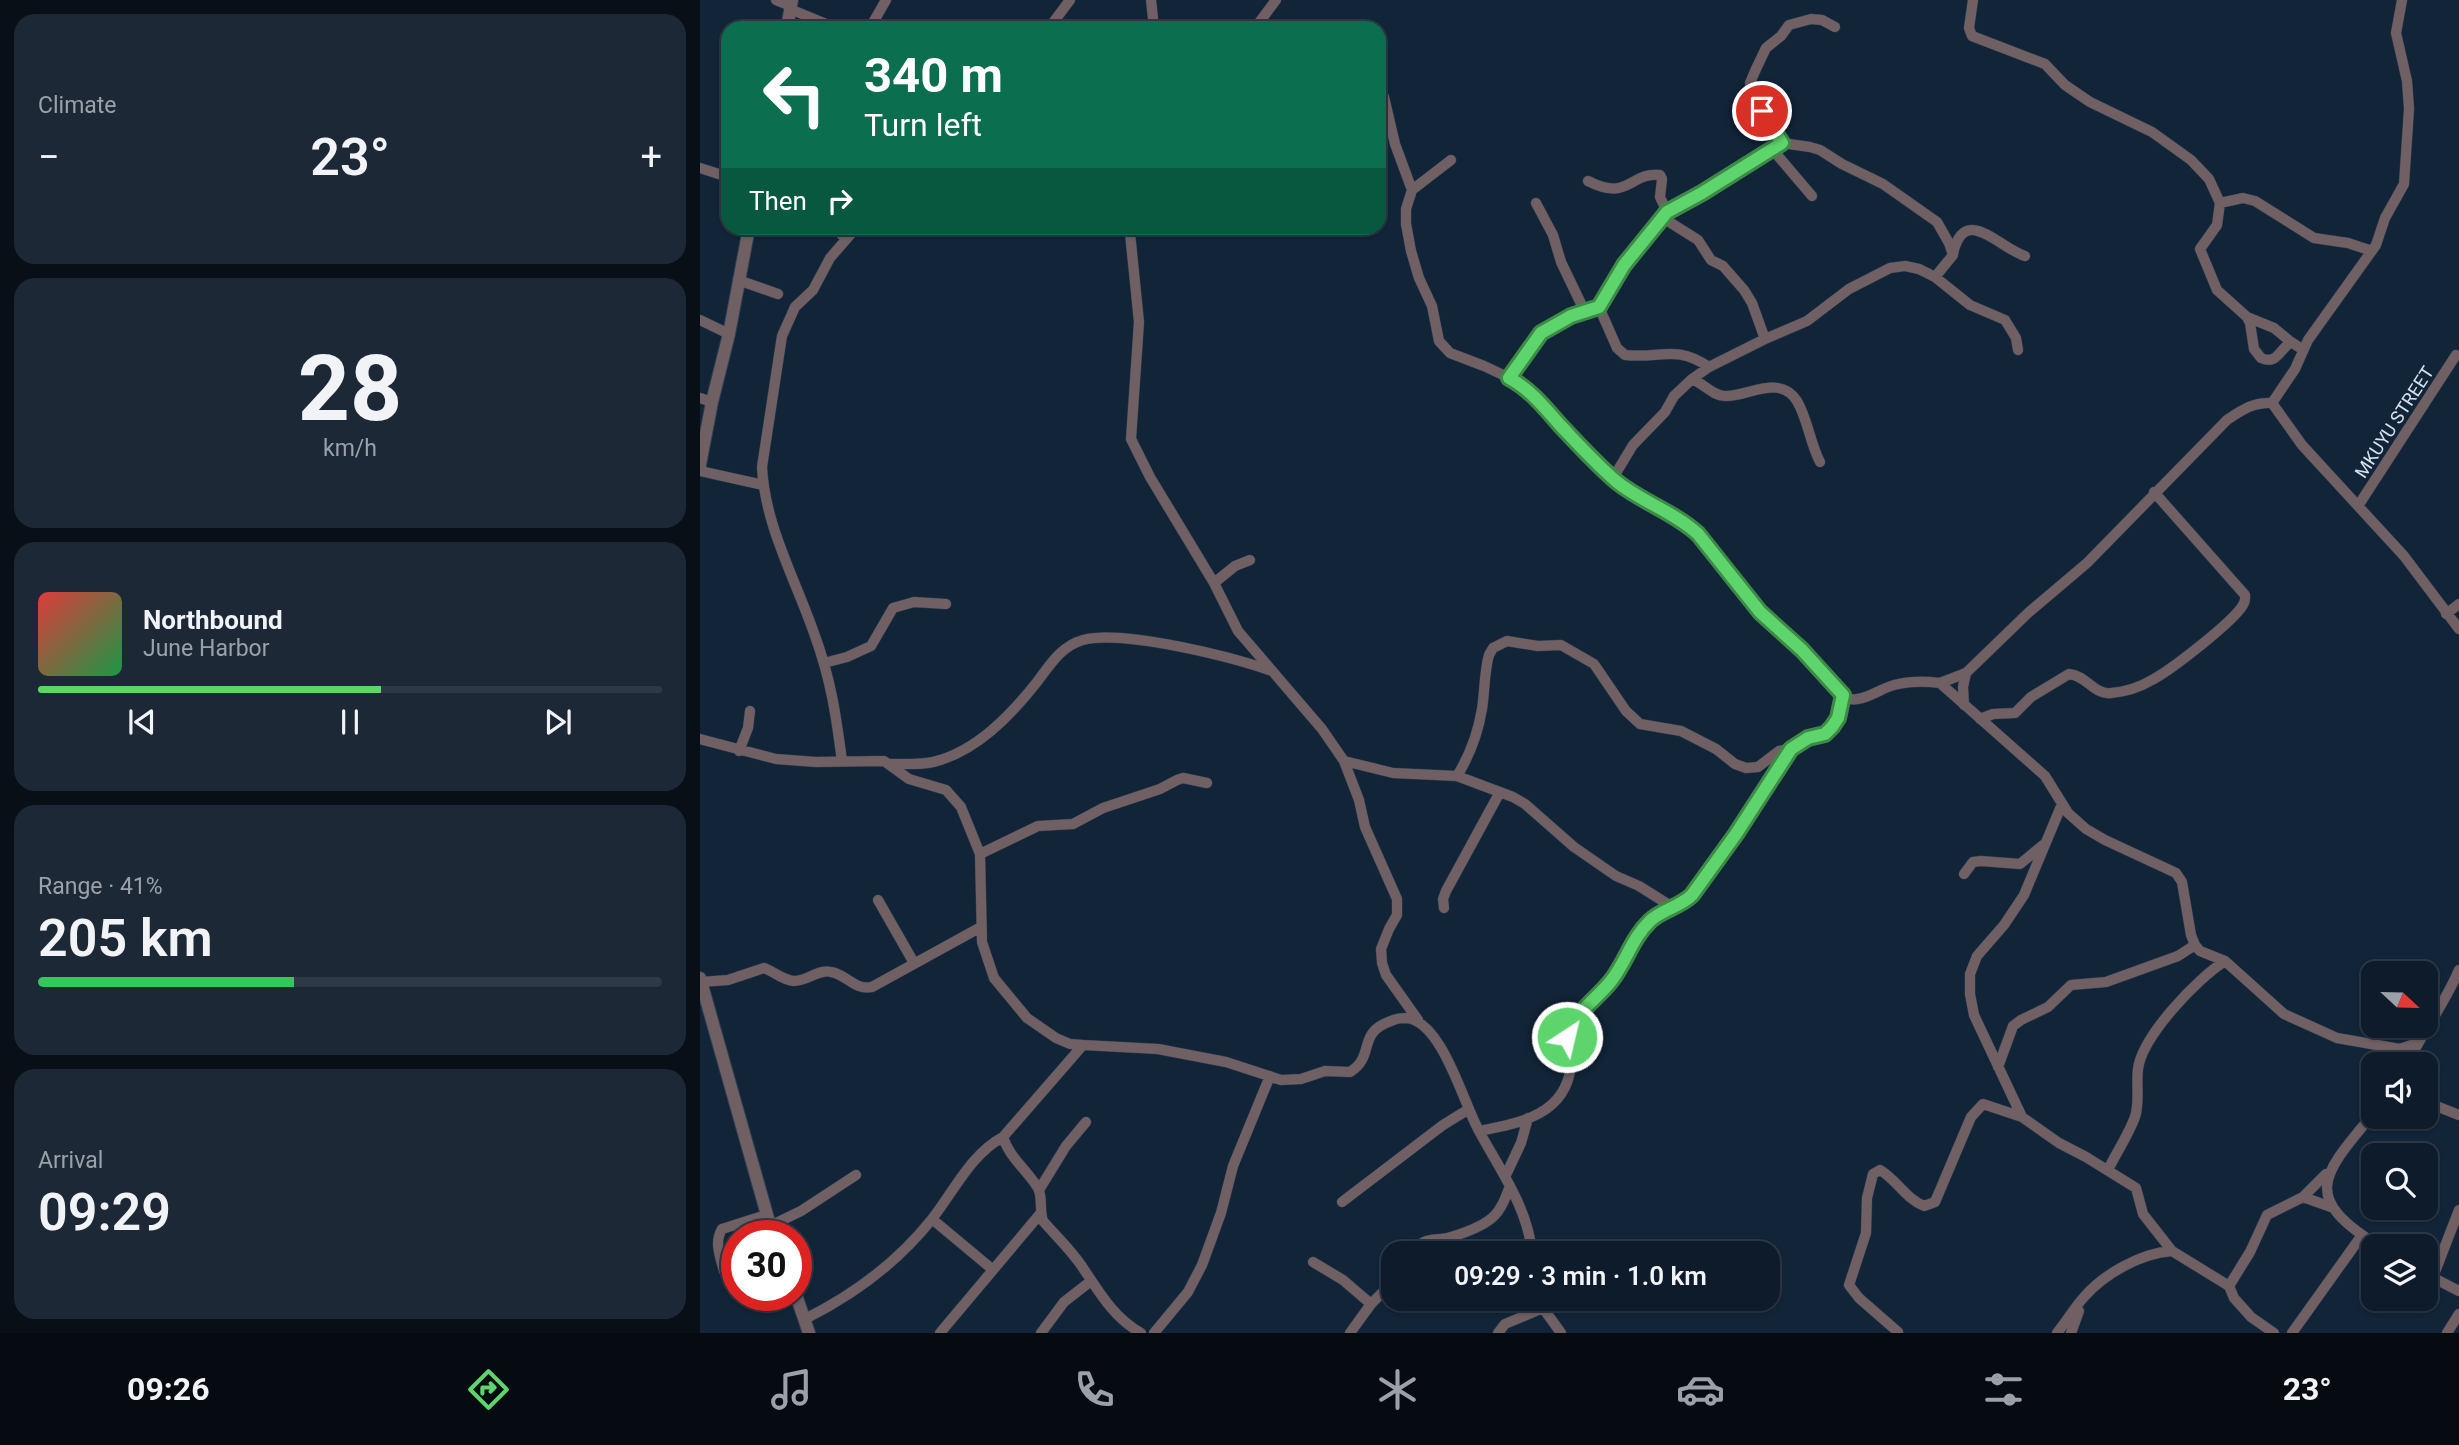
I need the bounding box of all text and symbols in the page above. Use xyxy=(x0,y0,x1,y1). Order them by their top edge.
text: 340 m xyxy=(864,47,1003,104)
icon: left xyxy=(749,49,840,140)
pin xyxy=(1732,81,1792,141)
text: Climate xyxy=(38,92,117,119)
icon: arrive xyxy=(1743,92,1781,130)
text: Turn left xyxy=(864,106,982,144)
text: 23° xyxy=(310,127,390,188)
text: − xyxy=(38,135,60,179)
text: + xyxy=(640,135,662,179)
icon: right xyxy=(821,182,859,220)
text: Then xyxy=(749,186,807,216)
text: 28 xyxy=(298,336,402,442)
street label: MKUYU STREET xyxy=(2350,362,2438,482)
text: km/h xyxy=(323,435,377,462)
text: Northbound xyxy=(143,605,283,635)
text: June Harbor xyxy=(143,635,270,662)
icon: previous xyxy=(123,703,161,741)
icon: pause xyxy=(331,703,369,741)
icon: next xyxy=(539,703,577,741)
text: Range · 41% xyxy=(38,873,163,900)
text: 205 km xyxy=(38,908,213,969)
north arrow xyxy=(2361,961,2438,1038)
map controls xyxy=(2361,961,2438,1311)
position arrow xyxy=(1530,1000,1604,1074)
button: sound xyxy=(2361,1052,2438,1129)
button: search xyxy=(2361,1143,2438,1220)
text: Arrival xyxy=(38,1147,103,1174)
text: 09:29 xyxy=(38,1182,171,1243)
speed limit sign: 30 xyxy=(721,1220,812,1311)
button: layers xyxy=(2361,1234,2438,1311)
text: 09:29 · 3 min · 1.0 km xyxy=(1454,1261,1707,1291)
icon: directions xyxy=(464,1365,513,1414)
icon: music xyxy=(767,1365,816,1414)
icon: phone xyxy=(1070,1365,1119,1414)
icon: climate xyxy=(1373,1365,1422,1414)
icon: car xyxy=(1676,1365,1725,1414)
icon: filters xyxy=(1979,1365,2028,1414)
text: 09:26 xyxy=(127,1370,210,1408)
text: 23° xyxy=(2283,1370,2332,1408)

